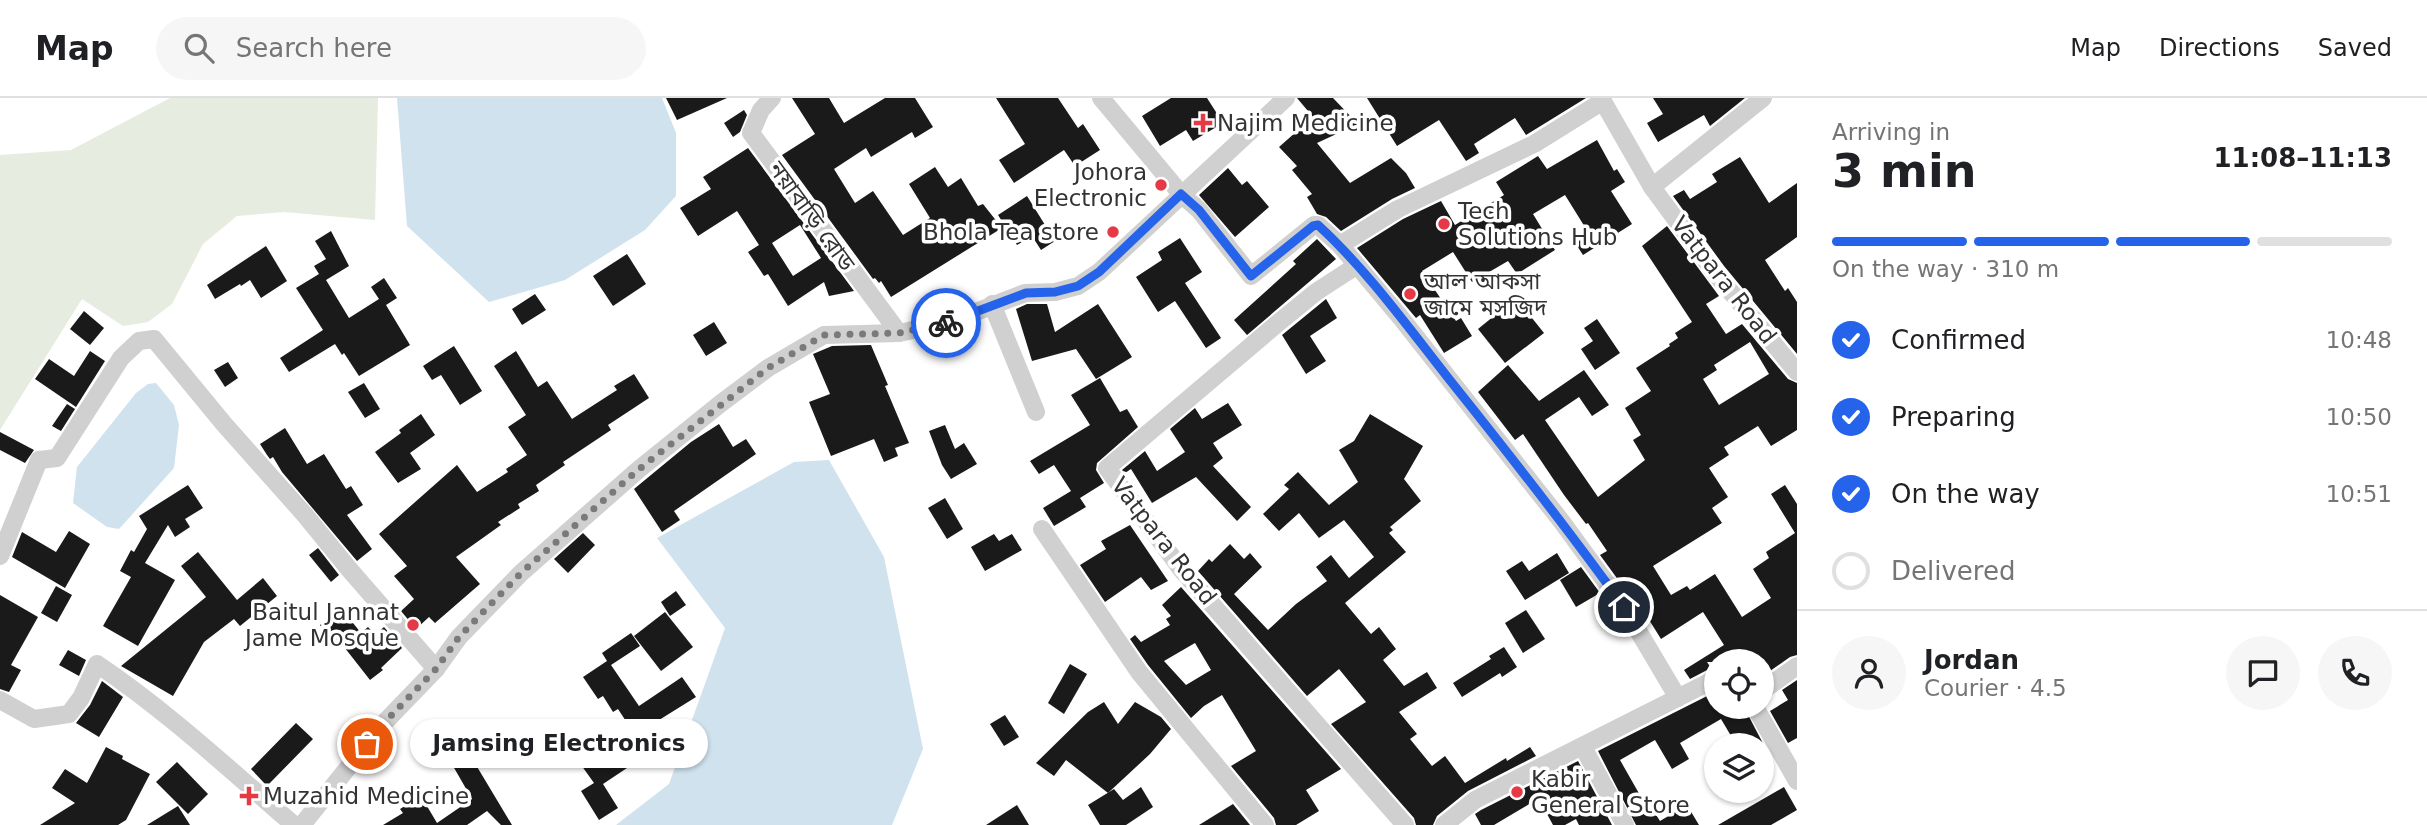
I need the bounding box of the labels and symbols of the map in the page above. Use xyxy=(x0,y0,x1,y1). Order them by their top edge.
place label: Najim Medicine xyxy=(1217,110,1394,136)
marker: Najim Medicine xyxy=(1195,115,1211,131)
street label: নয়াবাড়ি রোড xyxy=(763,156,861,276)
place label: Johora Electronic xyxy=(1034,159,1147,211)
marker: Johora Electronic xyxy=(1153,177,1169,193)
place label: Tech Solutions Hub xyxy=(1457,198,1617,250)
street label: Vatpara Road xyxy=(1666,211,1782,349)
marker: Tech Solutions Hub xyxy=(1436,216,1452,232)
place label: Bhola Tea store xyxy=(923,219,1099,245)
marker: Bhola Tea store xyxy=(1105,224,1121,240)
place label: আল আকসা জামে মসজিদ xyxy=(1423,268,1547,320)
marker: আল আকসা জামে মসজিদ xyxy=(1402,286,1418,302)
courier xyxy=(911,288,981,358)
street label: Vatpara Road xyxy=(1106,472,1222,610)
pin xyxy=(1594,577,1654,637)
place label: Baitul Jannat Jame Mosque xyxy=(243,599,399,651)
marker: Baitul Jannat Jame Mosque xyxy=(405,617,421,633)
pin xyxy=(337,714,397,774)
callout: Jamsing Electronics xyxy=(409,720,706,768)
place label: Kabir General Store xyxy=(1531,766,1690,818)
place label: Muzahid Medicine xyxy=(263,783,469,809)
marker: Kabir General Store xyxy=(1509,784,1525,800)
marker: Muzahid Medicine xyxy=(241,788,257,804)

